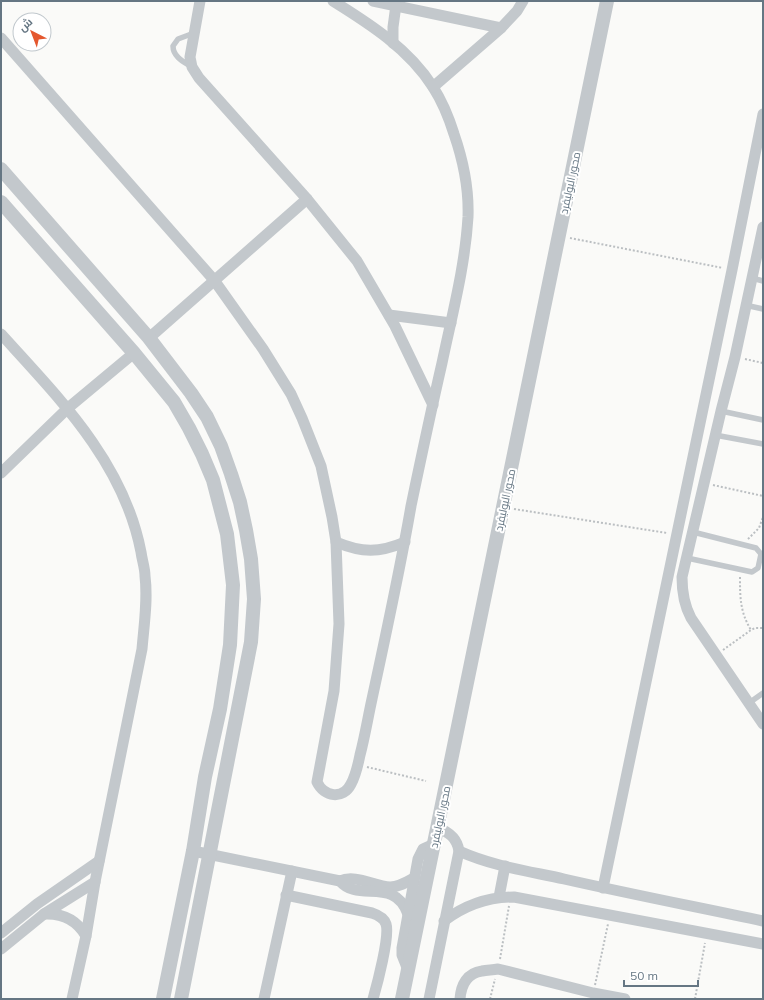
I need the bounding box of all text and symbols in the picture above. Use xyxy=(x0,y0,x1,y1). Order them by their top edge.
north arrow xyxy=(12,12,52,52)
text: ش xyxy=(15,15,35,34)
street label: محور البوليفرد xyxy=(557,151,583,215)
street label: محور البوليفرد xyxy=(492,468,518,532)
street label: محور البوليفرد xyxy=(427,785,453,849)
scale bar xyxy=(624,962,698,988)
text: 50 m xyxy=(630,968,658,983)

